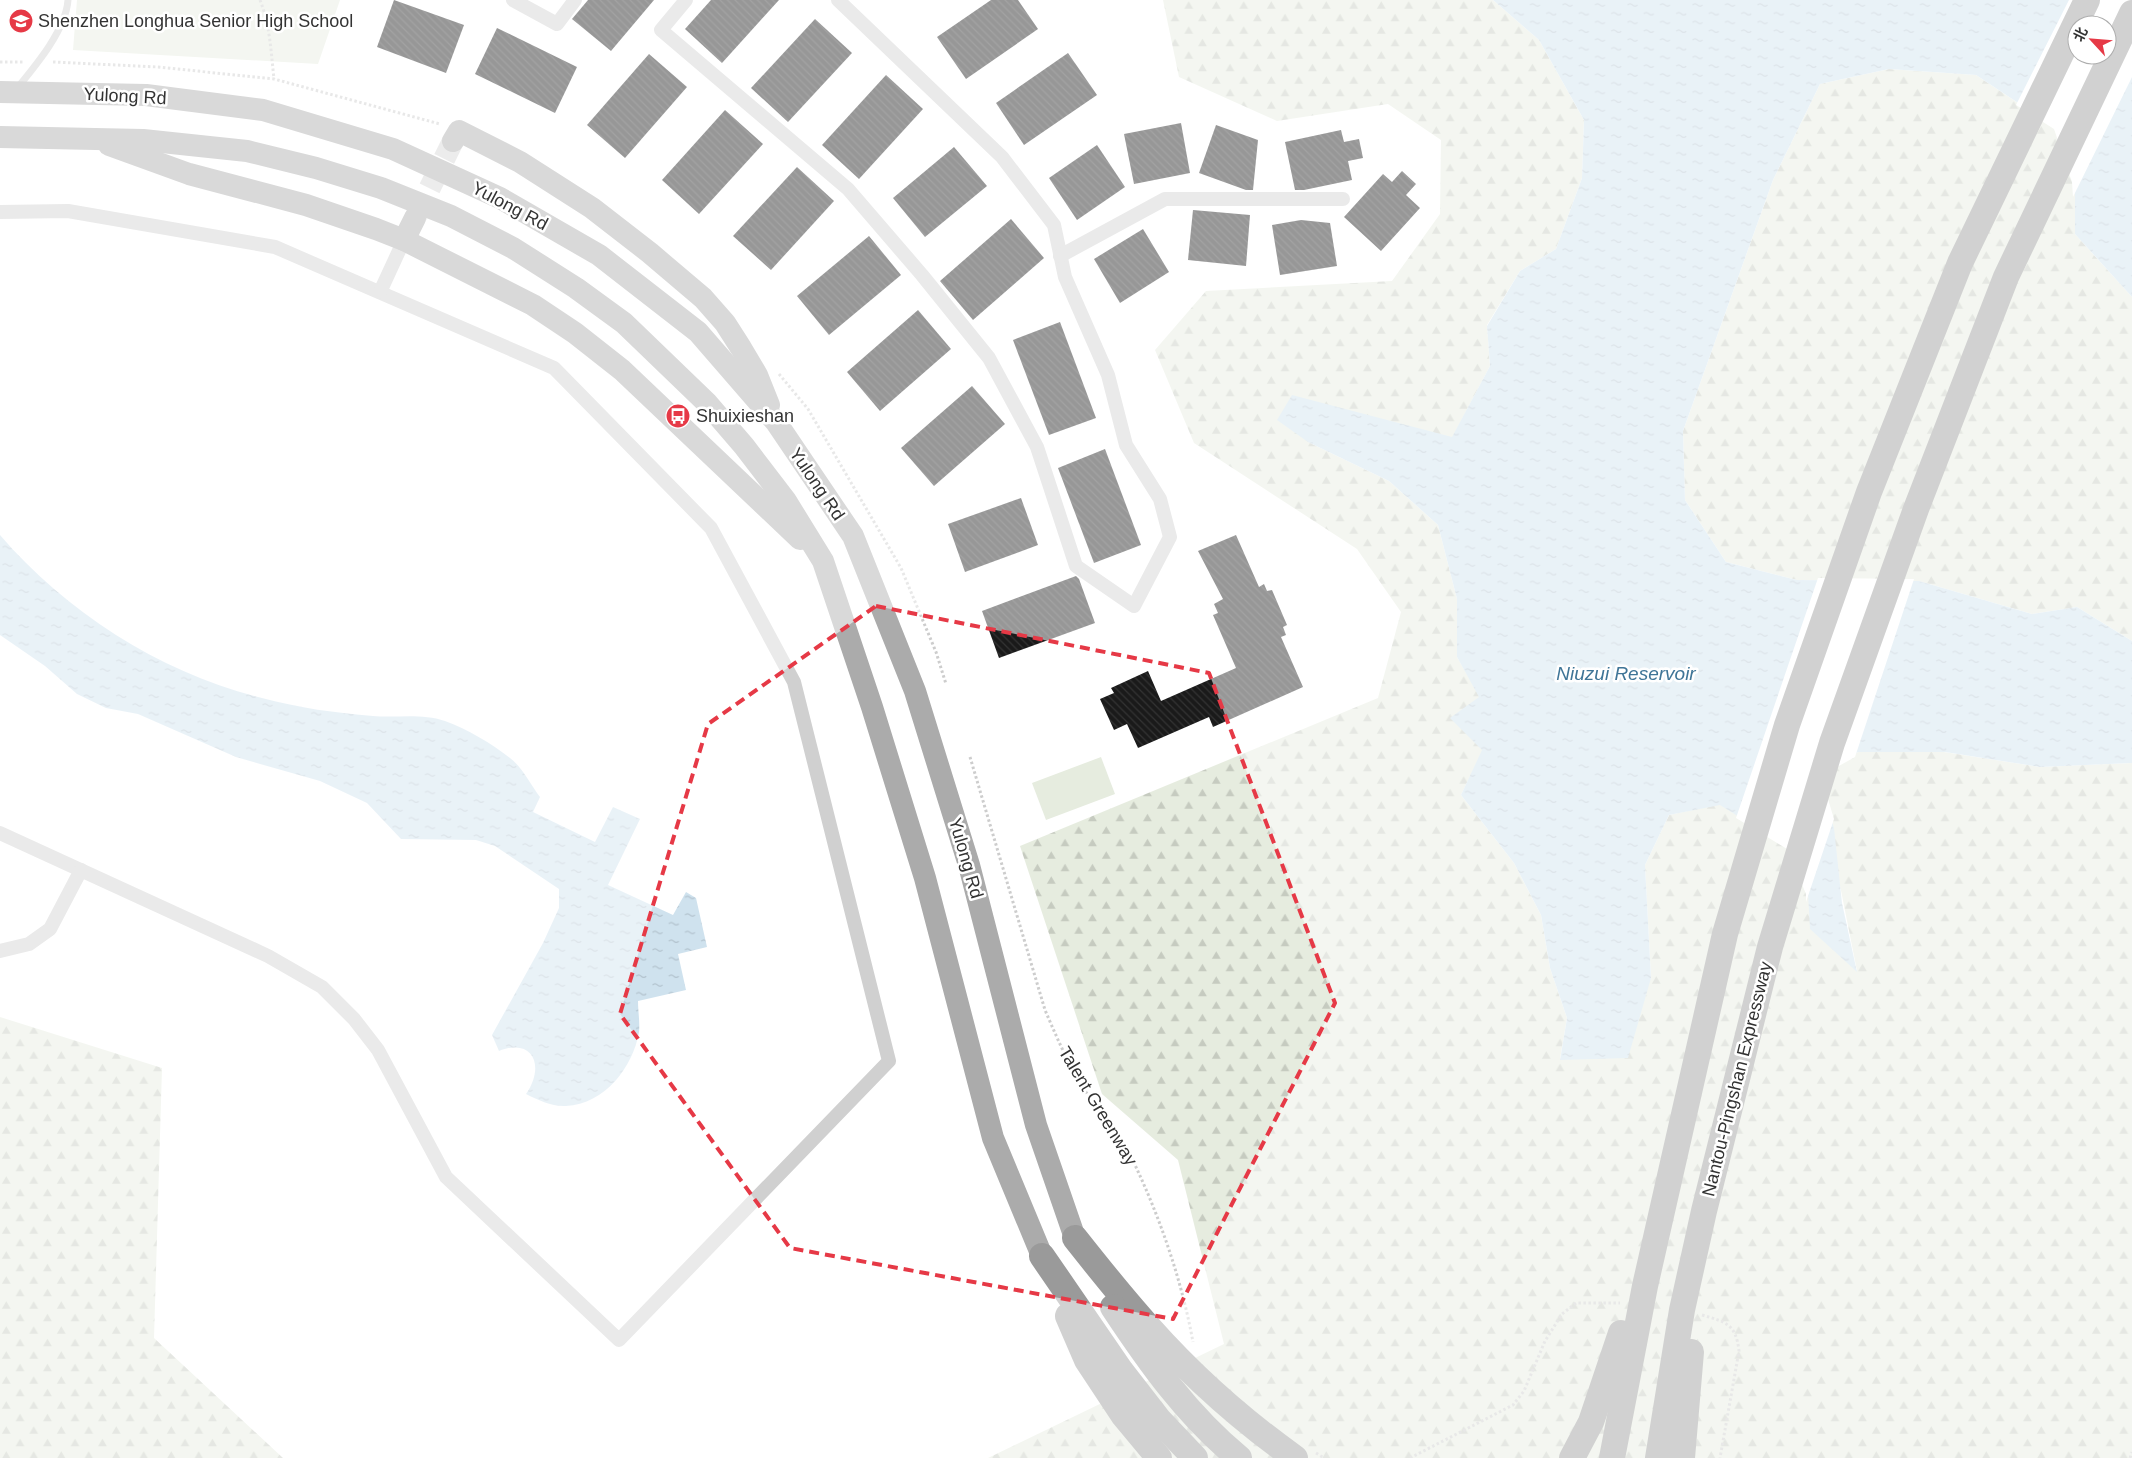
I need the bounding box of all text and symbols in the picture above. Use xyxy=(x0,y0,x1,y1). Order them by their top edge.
school or university icon: Shenzhen Longhua Senior High School xyxy=(8,8,34,34)
place label: Shenzhen Longhua Senior High School xyxy=(38,11,353,31)
north arrow xyxy=(2067,15,2117,65)
text: 北 xyxy=(2070,25,2091,44)
street label: Yulong Rd xyxy=(83,84,167,108)
street label: Yulong Rd xyxy=(469,178,551,234)
bus stop icon: Shuixieshan xyxy=(665,403,691,429)
place label: Shuixieshan xyxy=(696,406,794,426)
street label: Yulong Rd xyxy=(785,444,849,524)
water label: Niuzui Reservoir xyxy=(1556,663,1696,684)
street label: Yulong Rd xyxy=(945,815,987,901)
street label: Nantou-Pingshan Expressway xyxy=(1698,960,1776,1198)
street label: Talent Greenway xyxy=(1055,1043,1141,1169)

